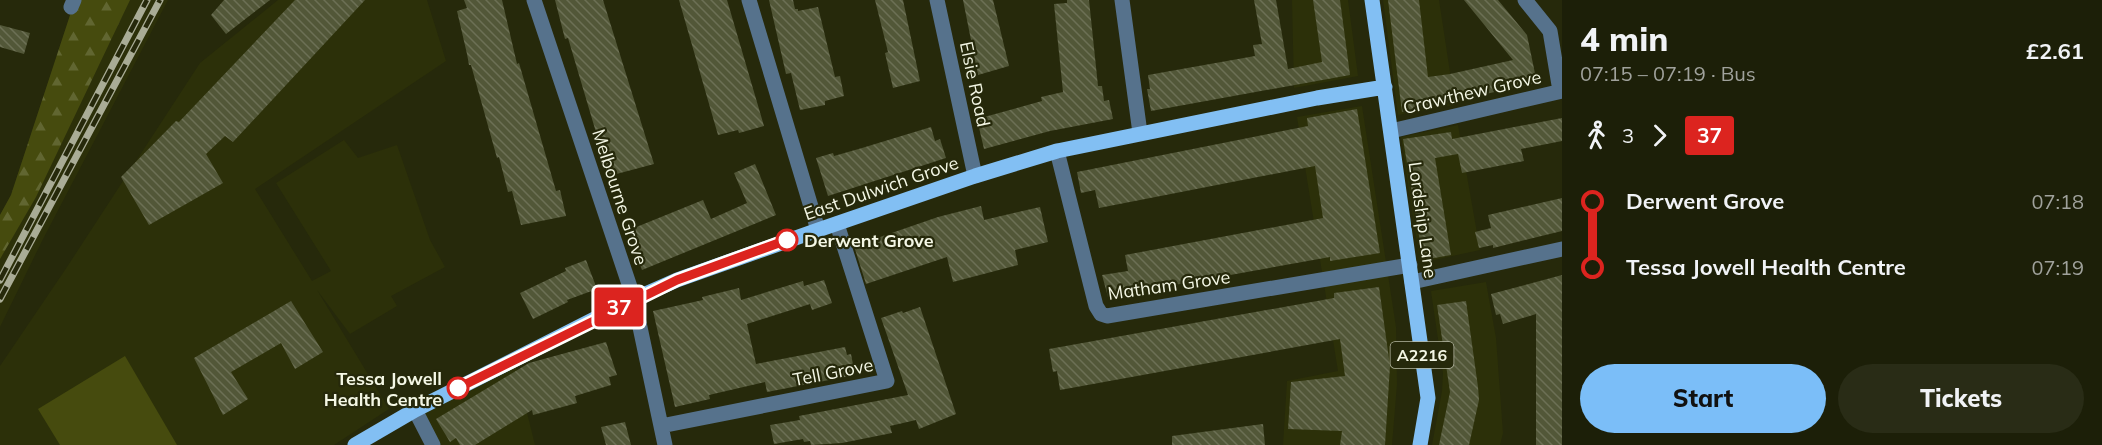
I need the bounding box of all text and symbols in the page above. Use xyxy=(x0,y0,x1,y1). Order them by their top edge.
text: 4 min xyxy=(1580,18,1668,59)
text: £2.61 xyxy=(2026,37,2084,65)
street label: Elsie Road xyxy=(955,39,995,129)
text: 07:15 – 07:19 · Bus xyxy=(1580,61,1756,86)
street label: Crawthew Grove xyxy=(1401,65,1543,119)
icon: walk xyxy=(1580,119,1613,152)
icon: forward xyxy=(1643,119,1676,152)
text: 37 xyxy=(1697,122,1722,148)
text: 3 xyxy=(1622,123,1634,148)
street label: Melbourne Grove xyxy=(587,126,653,268)
street label: East Dulwich Grove xyxy=(801,151,961,225)
street label: Lordship Lane xyxy=(1403,160,1443,280)
text: Derwent Grove xyxy=(1626,187,1784,215)
text: 07:18 xyxy=(2031,189,2084,214)
marker: Derwent Grove xyxy=(776,229,798,251)
place label: Derwent Grove xyxy=(804,229,934,252)
text: Tessa Jowell Health Centre xyxy=(1626,253,1906,281)
text: 07:19 xyxy=(2031,255,2084,280)
street label: Matham Grove xyxy=(1106,265,1232,305)
line badge: 37 xyxy=(592,288,646,326)
text: 37 xyxy=(606,294,632,320)
road number: A2216 xyxy=(1390,342,1454,368)
street label: Tell Grove xyxy=(791,353,875,391)
button: Start xyxy=(1580,364,1826,433)
button: Tickets xyxy=(1838,364,2084,433)
place label: Tessa Jowell Health Centre xyxy=(324,367,442,411)
marker: Tessa Jowell Health Centre xyxy=(447,377,469,399)

